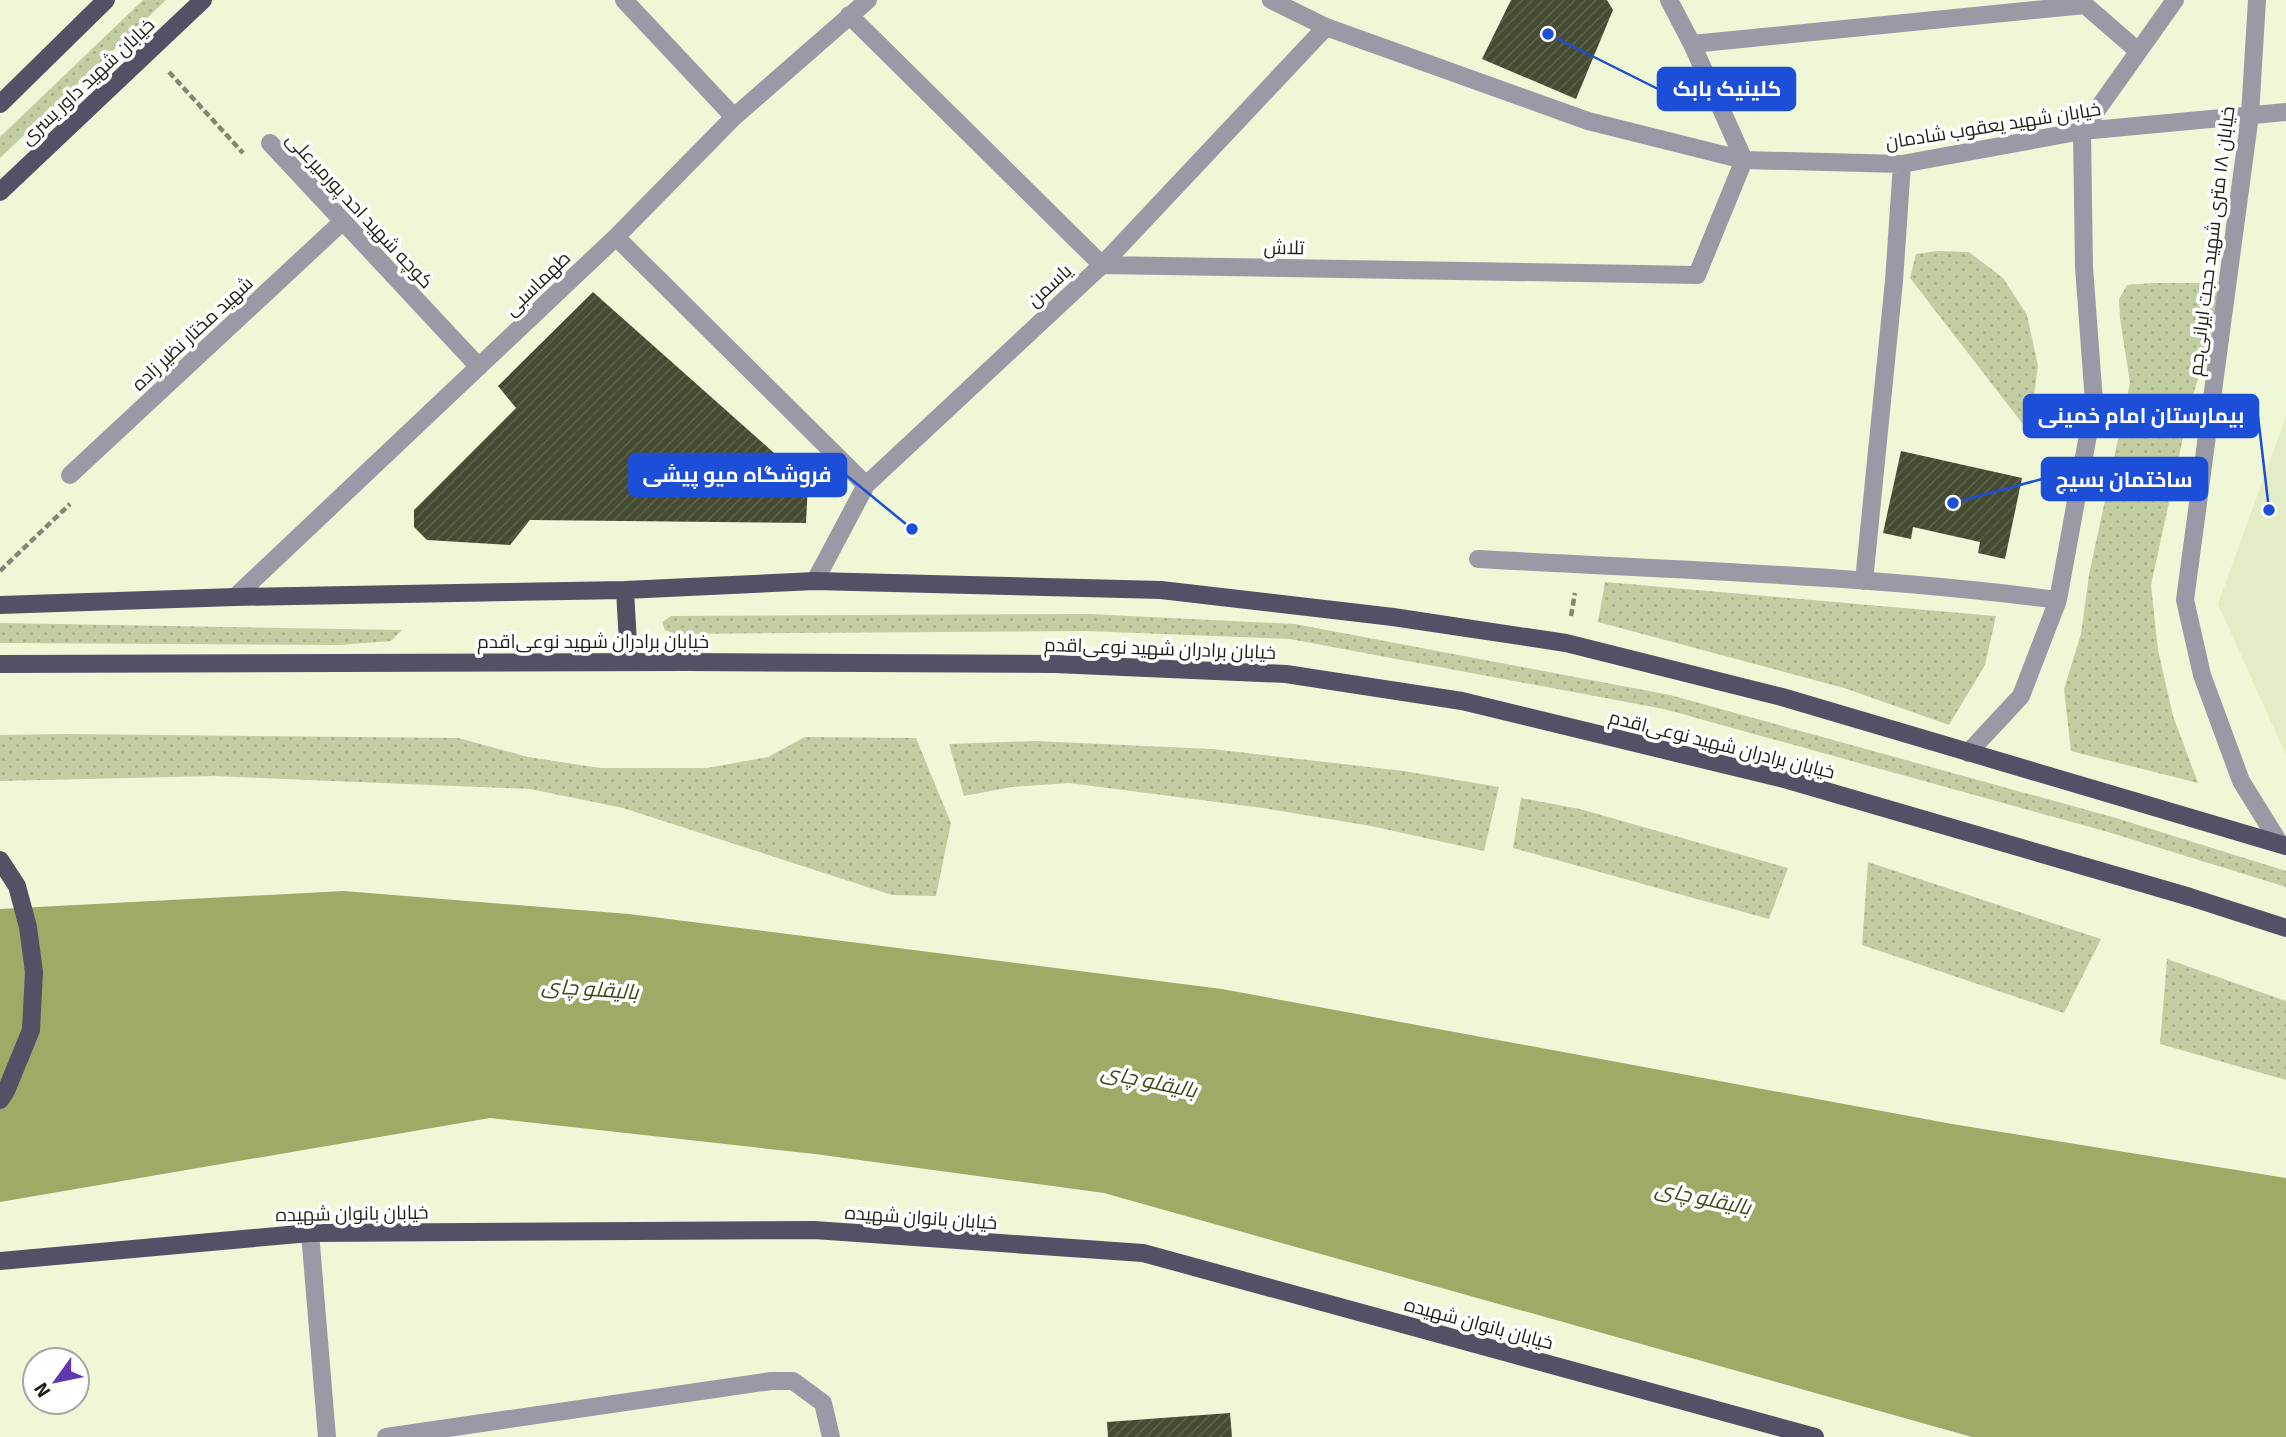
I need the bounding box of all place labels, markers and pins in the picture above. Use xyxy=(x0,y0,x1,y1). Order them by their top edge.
callout: کلینیک بابک xyxy=(1658,68,1795,110)
callout: بیمارستان امام خمینی xyxy=(2024,395,2258,437)
callout: فروشگاه میو پیشی xyxy=(629,454,846,496)
callout: ساختمان بسیج xyxy=(2042,458,2207,500)

